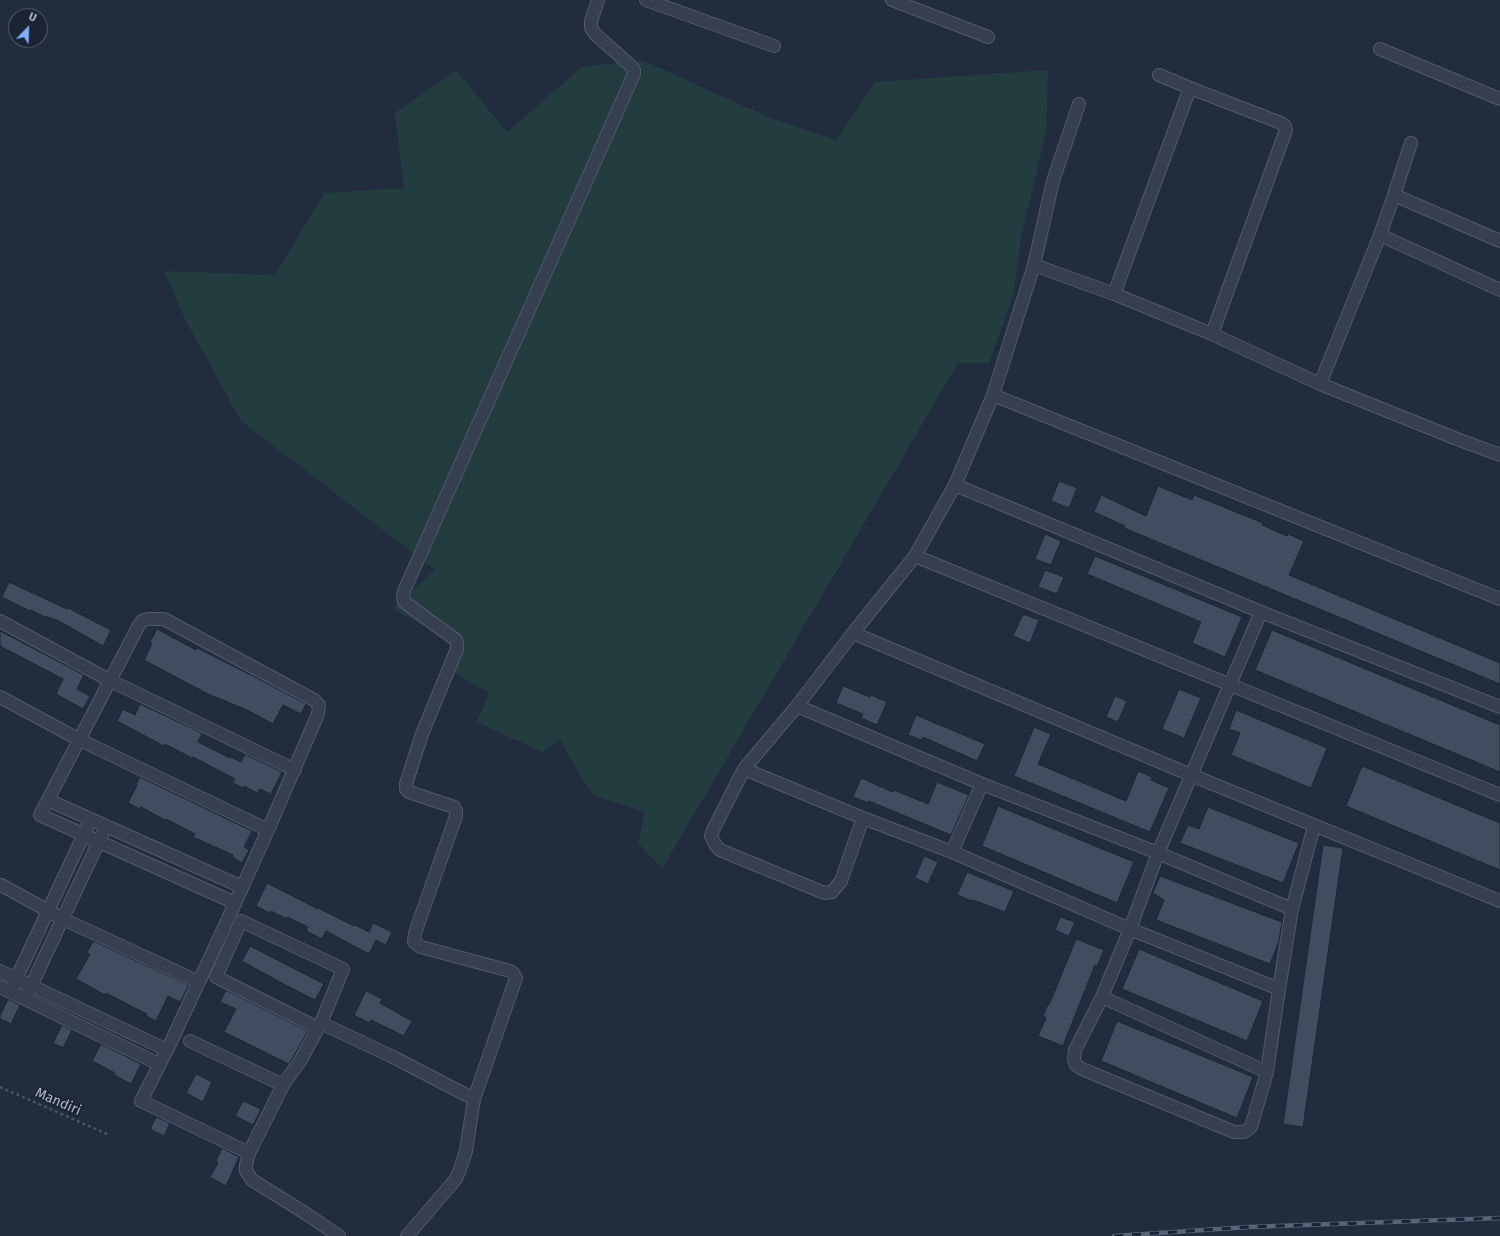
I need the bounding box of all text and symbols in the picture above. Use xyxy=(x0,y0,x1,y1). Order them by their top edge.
north arrow xyxy=(8,8,48,48)
text: U xyxy=(27,10,38,25)
street label: Mandiri xyxy=(32,1084,84,1120)

